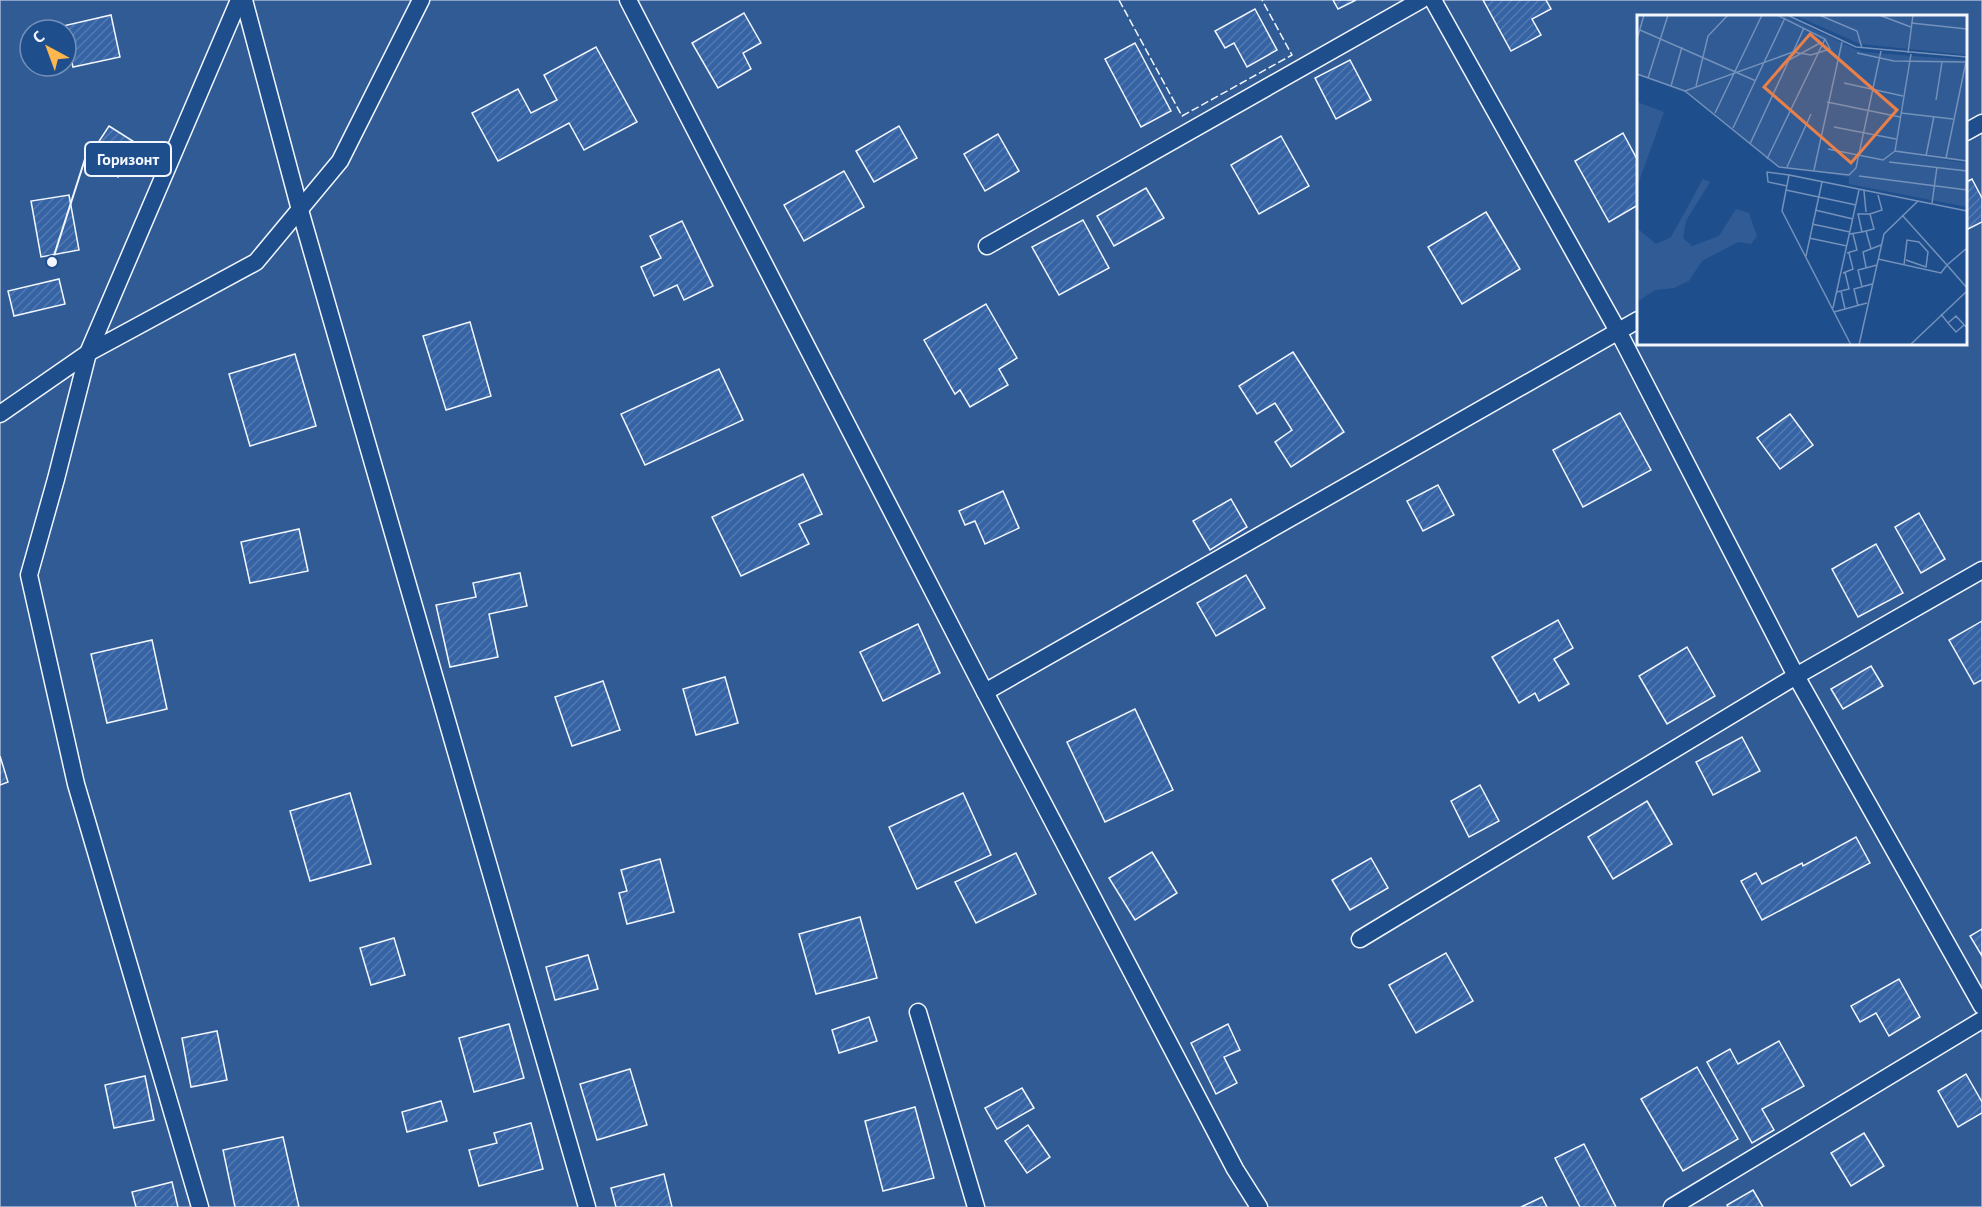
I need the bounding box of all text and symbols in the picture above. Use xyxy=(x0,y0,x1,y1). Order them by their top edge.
inset map xyxy=(1637,15,1967,345)
north arrow xyxy=(18,18,78,78)
text: С xyxy=(28,26,48,47)
callout: Горизонт xyxy=(85,142,171,176)
text: Горизонт xyxy=(97,149,159,169)

